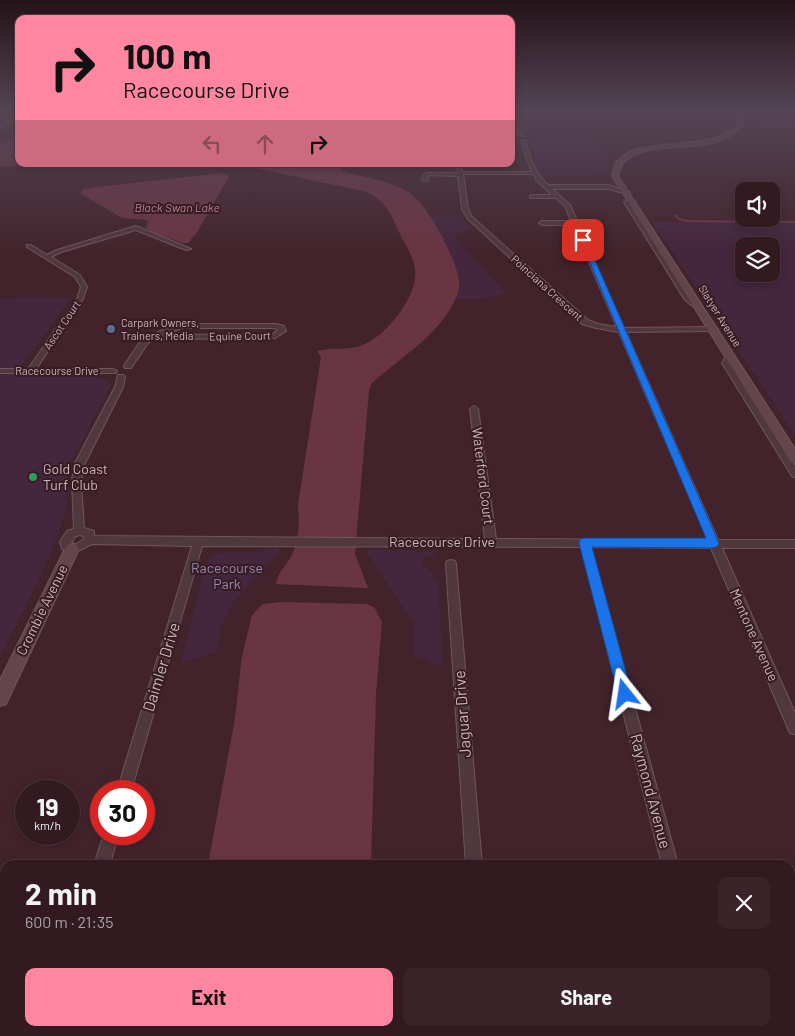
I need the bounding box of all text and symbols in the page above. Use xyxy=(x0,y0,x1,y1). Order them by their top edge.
text: 100 m xyxy=(123,34,212,76)
icon: right xyxy=(40,35,105,100)
text: Racecourse Drive xyxy=(123,76,290,102)
icon: left xyxy=(198,130,226,158)
icon: ahead xyxy=(251,130,279,158)
icon: right xyxy=(304,130,332,158)
map controls xyxy=(735,182,780,282)
button: sound xyxy=(735,182,780,227)
water label: Black Swan Lake xyxy=(134,200,220,214)
pin xyxy=(562,219,604,261)
icon: arrive xyxy=(569,226,597,254)
button: layers xyxy=(735,237,780,282)
street label: Poinciana Crescent xyxy=(509,252,586,323)
street label: Slatyer Avenue xyxy=(696,282,745,349)
street label: Ascot Court xyxy=(40,298,83,352)
place label: Carpark Owners, Trainers, Media xyxy=(121,316,199,342)
marker: Carpark Owners, Trainers, Media xyxy=(105,323,117,335)
street label: Equine Court xyxy=(209,328,271,343)
street label: Racecourse Drive xyxy=(15,364,99,377)
street label: Waterford Court xyxy=(469,426,498,526)
place label: Gold Coast Turf Club xyxy=(43,460,108,493)
marker: Gold Coast Turf Club xyxy=(27,471,39,483)
street label: Racecourse Drive xyxy=(389,533,495,550)
park label: Racecourse Park xyxy=(191,559,263,592)
street label: Crombie Avenue xyxy=(12,562,71,658)
street label: Mentone Avenue xyxy=(726,586,783,684)
street label: Daimler Drive xyxy=(138,620,183,714)
position arrow xyxy=(598,667,650,719)
street label: Jaguar Drive xyxy=(449,670,474,758)
street label: Raymond Avenue xyxy=(627,731,676,851)
speed limit sign: 30 xyxy=(90,780,155,845)
text: 19 xyxy=(36,791,59,821)
text: km/h xyxy=(34,818,61,832)
text: 2 min xyxy=(25,875,97,911)
button: close xyxy=(718,877,770,929)
text: 600 m · 21:35 xyxy=(25,912,113,931)
button: Exit xyxy=(25,968,393,1026)
button: Share xyxy=(403,968,770,1026)

